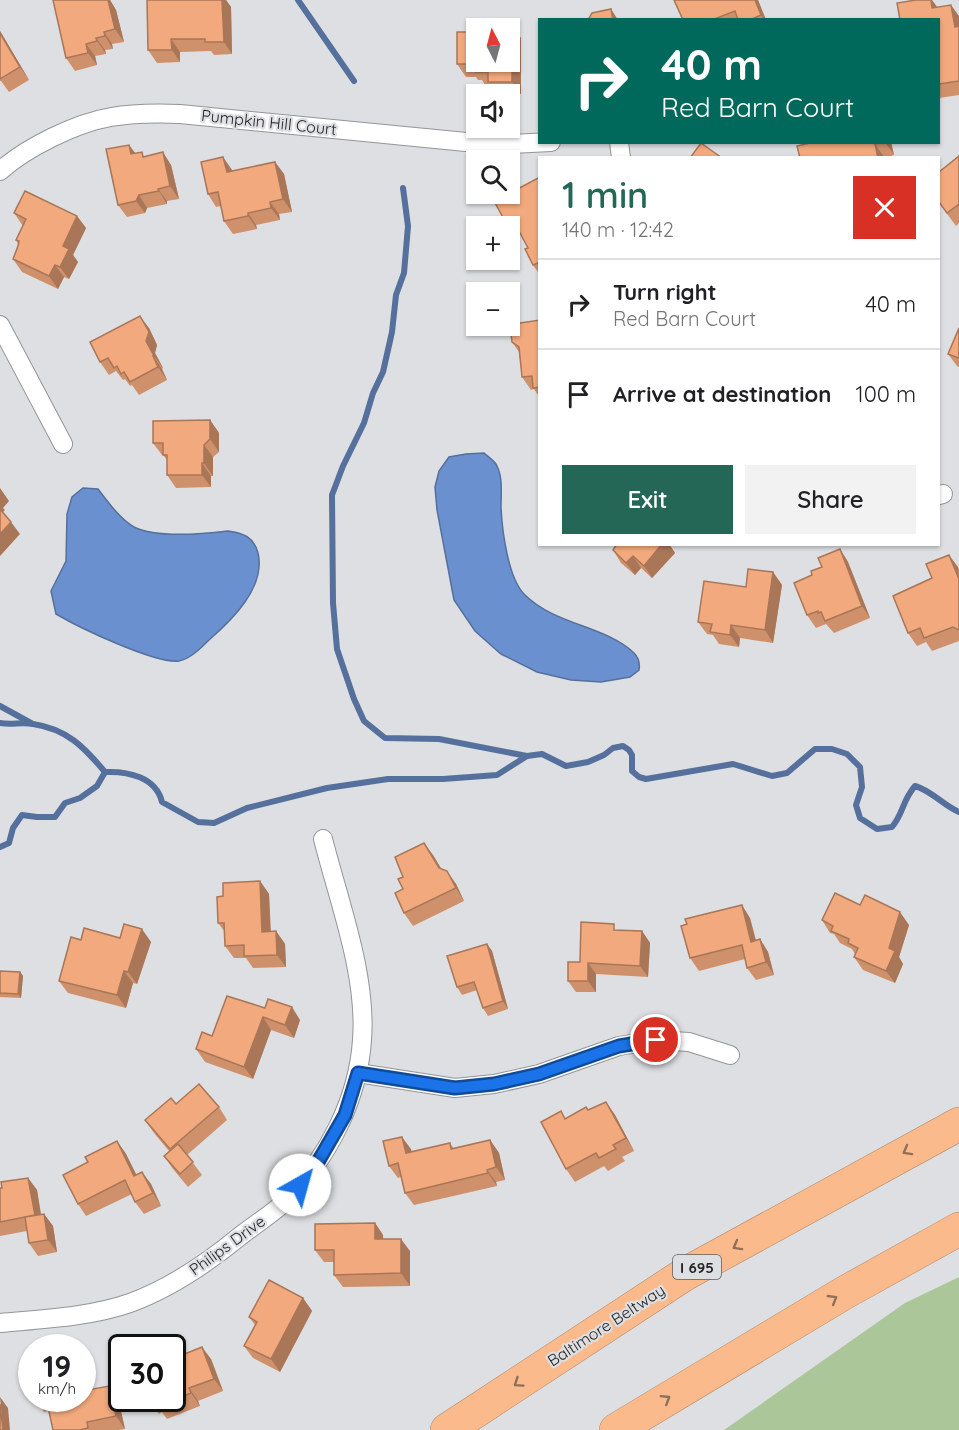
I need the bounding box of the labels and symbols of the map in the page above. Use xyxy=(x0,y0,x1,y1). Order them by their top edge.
north arrow xyxy=(466,18,520,72)
street label: Pumpkin Hill Court xyxy=(200,105,338,139)
pin xyxy=(630,1014,681,1065)
one-way arrow xyxy=(903,1144,914,1155)
position arrow xyxy=(268,1153,332,1217)
street label: Philips Drive xyxy=(185,1211,269,1279)
one-way arrow xyxy=(732,1238,743,1250)
road number: I 695 xyxy=(673,1255,721,1279)
street label: Baltimore Beltway xyxy=(543,1280,669,1370)
one-way arrow xyxy=(827,1294,837,1306)
speed limit sign: 30 xyxy=(108,1334,186,1412)
one-way arrow xyxy=(514,1375,525,1386)
one-way arrow xyxy=(660,1395,670,1407)

